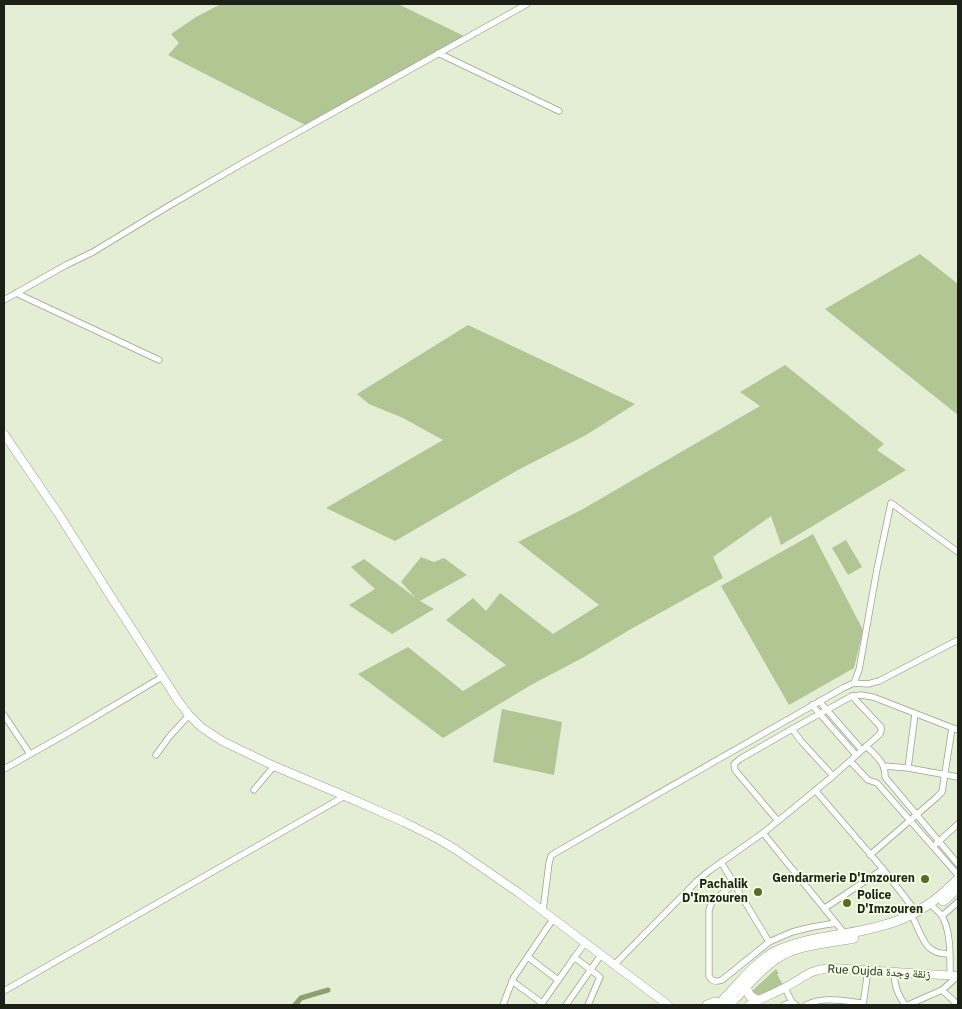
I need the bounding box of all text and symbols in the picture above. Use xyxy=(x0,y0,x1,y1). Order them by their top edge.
place label: Gendarmerie D'Imzouren xyxy=(772,872,915,886)
marker: Gendarmerie D'Imzouren xyxy=(919,873,931,885)
place label: Pachalik D'Imzouren xyxy=(682,878,748,906)
marker: Pachalik D'Imzouren xyxy=(752,886,764,898)
place label: Police D'Imzouren xyxy=(857,889,923,917)
marker: Police D'Imzouren xyxy=(841,897,853,909)
street label: Rue Oujda زنقة وجدة xyxy=(827,962,931,982)

